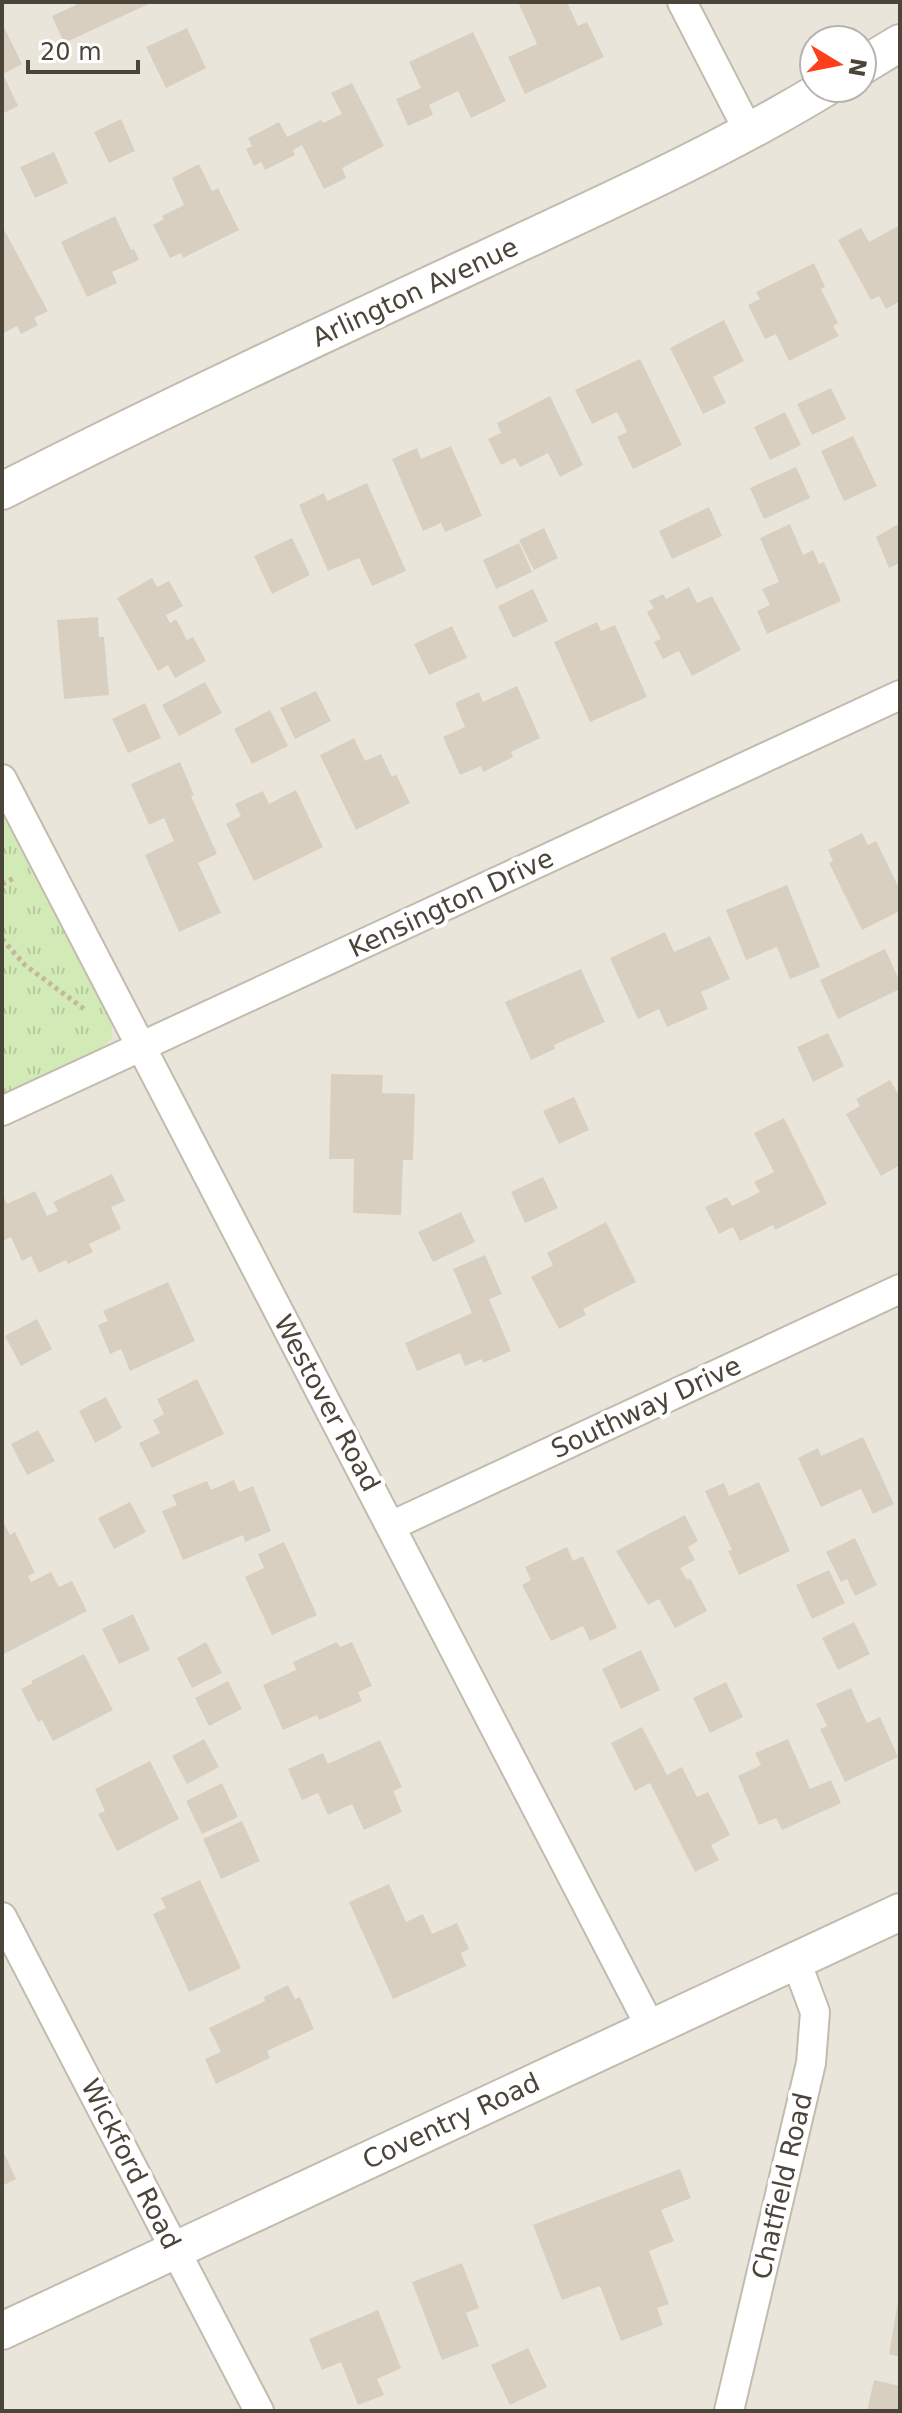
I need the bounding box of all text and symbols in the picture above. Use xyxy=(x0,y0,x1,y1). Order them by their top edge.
scale bar xyxy=(28,24,138,74)
north arrow xyxy=(798,24,878,104)
text: 20 m xyxy=(40,38,102,66)
text: N xyxy=(843,56,871,79)
street label: Arlington Avenue xyxy=(307,231,523,353)
street label: Kensington Drive xyxy=(344,842,558,964)
street label: Westover Road xyxy=(268,1310,386,1496)
street label: Southway Drive xyxy=(546,1350,746,1464)
street label: Coventry Road xyxy=(358,2067,544,2175)
street label: Wickford Road xyxy=(75,2074,187,2254)
street label: Chatfield Road xyxy=(746,2090,818,2282)

